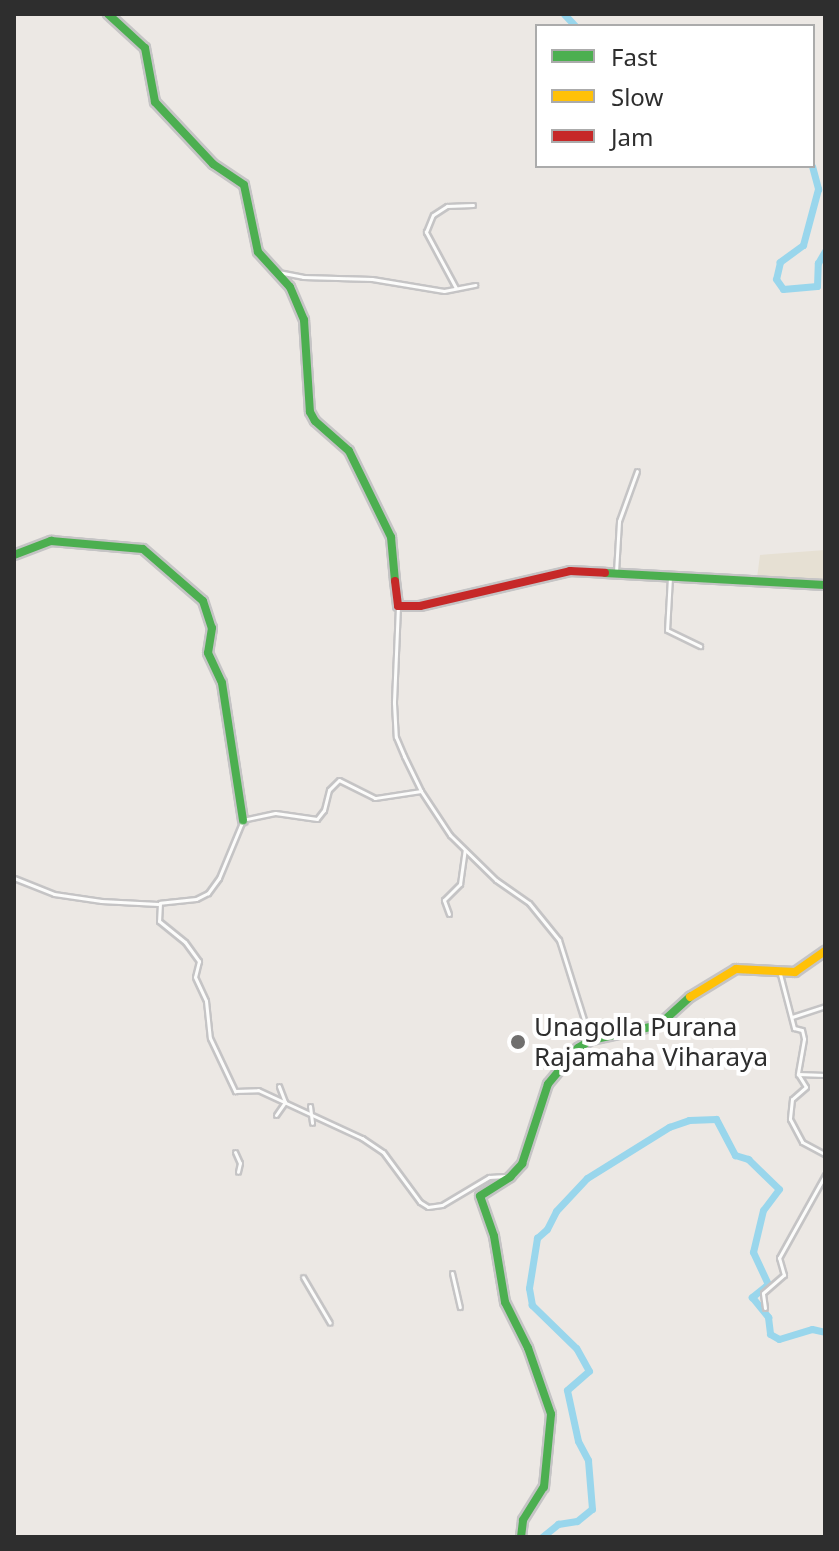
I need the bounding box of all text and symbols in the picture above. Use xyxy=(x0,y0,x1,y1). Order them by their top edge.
legend xyxy=(535,24,815,168)
text: Fast xyxy=(611,40,657,73)
text: Slow xyxy=(611,80,663,113)
text: Jam xyxy=(611,120,653,153)
place label: Unagolla Purana Rajamaha Viharaya xyxy=(534,1011,768,1072)
marker: Unagolla Purana Rajamaha Viharaya xyxy=(509,1033,527,1051)

